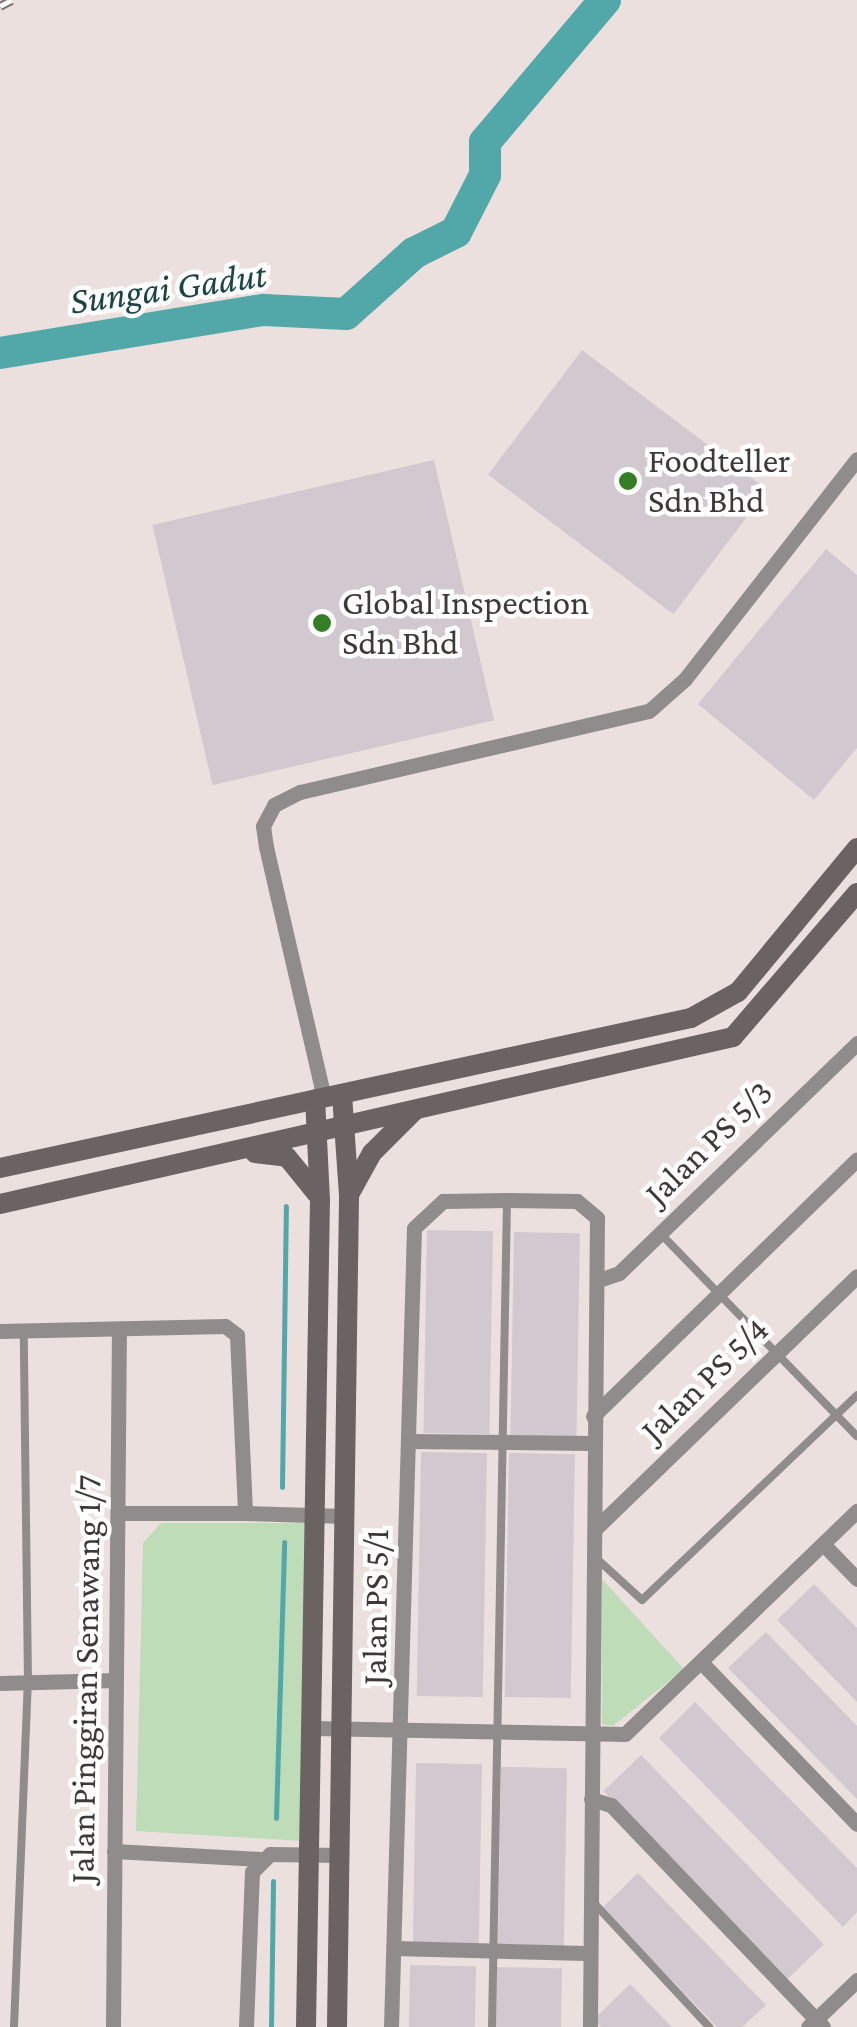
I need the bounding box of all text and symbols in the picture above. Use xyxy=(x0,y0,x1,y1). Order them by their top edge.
water label: Sungai Gadut xyxy=(67,252,269,324)
place label: Foodteller Sdn Bhd xyxy=(648,440,791,522)
marker: Foodteller Sdn Bhd xyxy=(617,470,639,492)
place label: Global Inspection Sdn Bhd xyxy=(342,582,589,664)
marker: Global Inspection Sdn Bhd xyxy=(311,612,333,634)
street label: Jalan PS 5/3 xyxy=(636,1072,782,1214)
street label: Jalan PS 5/4 xyxy=(632,1309,778,1451)
street label: Jalan Pinggiran Senawang 1/7 xyxy=(61,1474,111,1884)
street label: Jalan PS 5/1 xyxy=(354,1529,398,1685)

